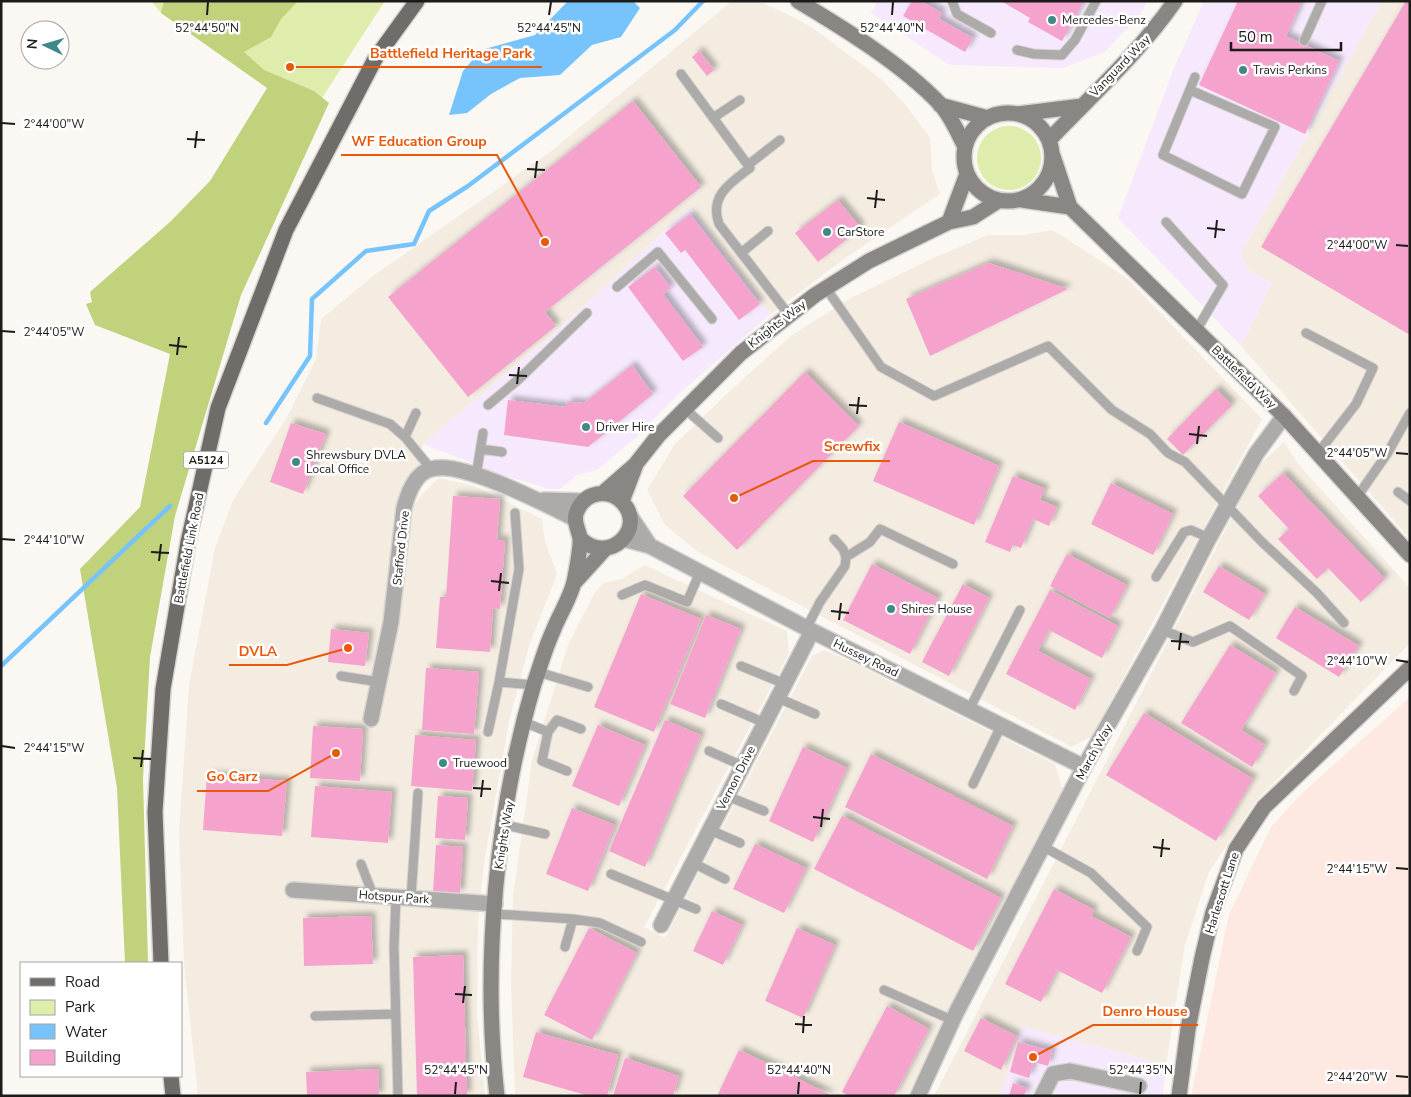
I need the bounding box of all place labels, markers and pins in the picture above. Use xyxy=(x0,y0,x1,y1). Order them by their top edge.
place label: Mercedes-Benz xyxy=(1062,12,1146,28)
marker: Mercedes-Benz xyxy=(1046,14,1058,26)
callout: Battlefield Heritage Park xyxy=(360,38,542,67)
place label: Travis Perkins xyxy=(1253,62,1327,78)
marker: Travis Perkins xyxy=(1237,64,1249,76)
callout: WF Education Group xyxy=(341,126,497,155)
place label: CarStore xyxy=(837,224,884,240)
marker: CarStore xyxy=(821,226,833,238)
place label: Driver Hire xyxy=(596,419,654,435)
marker: Driver Hire xyxy=(580,421,592,433)
callout: Screwfix xyxy=(813,432,890,461)
place label: Shrewsbury DVLA Local Office xyxy=(306,447,406,477)
marker: Shrewsbury DVLA Local Office xyxy=(290,456,302,468)
place label: Shires House xyxy=(901,601,972,617)
marker: Shires House xyxy=(885,603,897,615)
callout: DVLA xyxy=(229,636,287,665)
place label: Truewood xyxy=(453,755,507,771)
marker: Truewood xyxy=(437,757,449,769)
callout: Go Carz xyxy=(197,762,268,791)
callout: Denro House xyxy=(1093,996,1198,1025)

